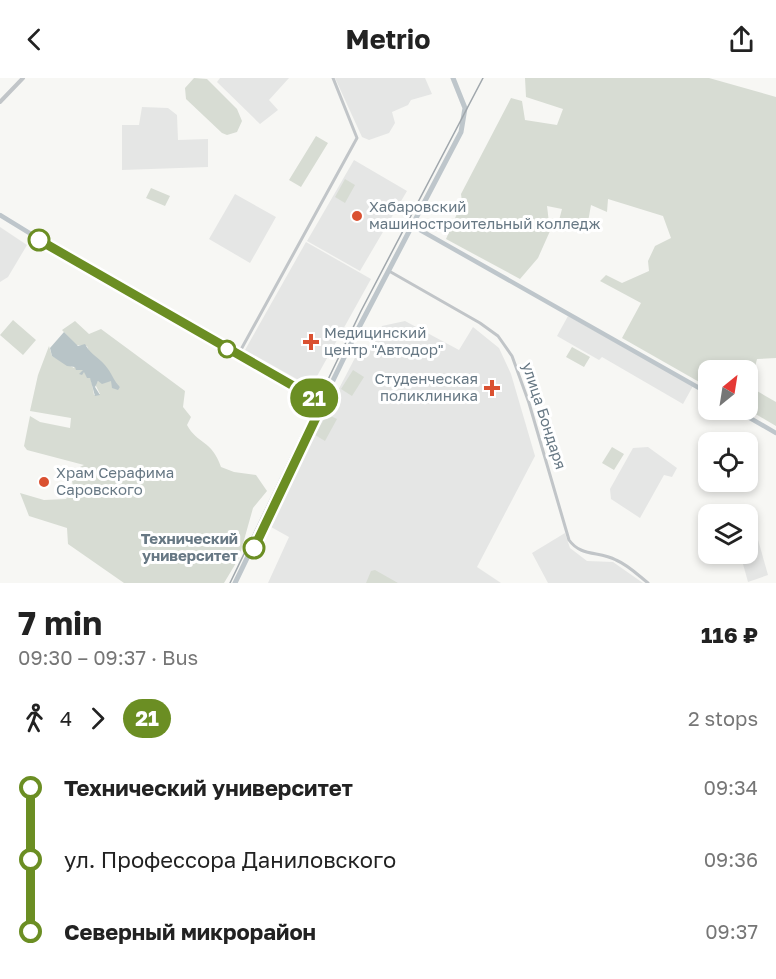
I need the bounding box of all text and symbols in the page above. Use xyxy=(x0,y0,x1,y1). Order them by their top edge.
icon: back xyxy=(18,23,51,56)
text: Metrio xyxy=(346,23,430,55)
icon: share xyxy=(725,23,758,56)
place label: Хабаровский машиностроительный колледж xyxy=(369,197,601,232)
marker: Хабаровский машиностроительный колледж xyxy=(350,209,364,223)
unlabelled marker xyxy=(28,229,50,251)
place label: Медицинский центр "Автодор" xyxy=(324,323,444,358)
marker: Медицинский центр "Автодор" xyxy=(302,333,320,351)
unlabelled marker xyxy=(218,340,236,358)
street label: улица Бондаря xyxy=(519,360,571,471)
north arrow xyxy=(698,360,758,420)
map controls xyxy=(698,360,758,564)
place label: Студенческая поликлиника xyxy=(375,369,478,404)
line badge: 21 xyxy=(287,378,341,418)
marker: Студенческая поликлиника xyxy=(483,379,501,397)
text: 21 xyxy=(302,385,326,411)
button: locate xyxy=(698,432,758,492)
place label: Храм Серафима Саровского xyxy=(56,463,174,498)
marker: Храм Серафима Саровского xyxy=(37,475,51,489)
button: layers xyxy=(698,504,758,564)
place label: Технический университет xyxy=(141,529,238,564)
marker: Технический университет xyxy=(243,537,265,559)
text: 7 min xyxy=(18,603,102,642)
text: 116 ₽ xyxy=(701,621,758,648)
text: 09:30 – 09:37 · Bus xyxy=(18,645,198,669)
icon: walk xyxy=(18,702,51,735)
icon: forward xyxy=(81,702,114,735)
text: 21 xyxy=(135,705,159,731)
text: 4 xyxy=(60,706,72,730)
text: 2 stops xyxy=(688,706,758,730)
text: Технический университет xyxy=(64,774,353,801)
text: 09:34 xyxy=(704,775,758,799)
text: ул. Профессора Даниловского xyxy=(64,846,396,873)
text: 09:36 xyxy=(704,847,758,871)
text: Северный микрорайон xyxy=(64,918,316,945)
text: 09:37 xyxy=(705,919,758,943)

